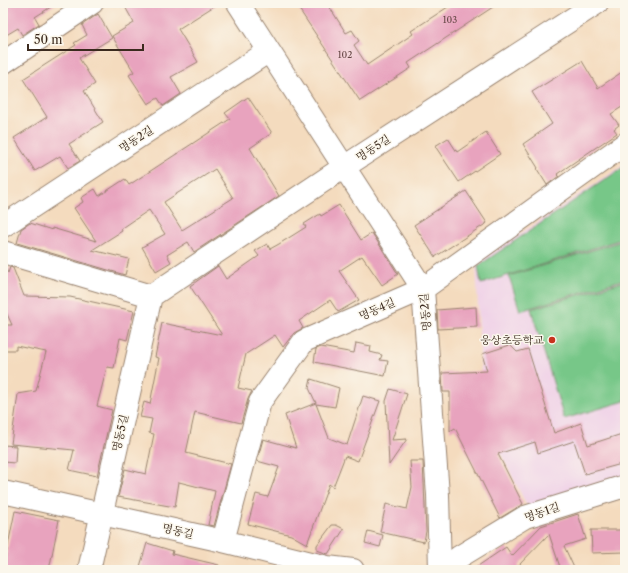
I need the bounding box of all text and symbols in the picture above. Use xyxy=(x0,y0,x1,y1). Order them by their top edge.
house number: 103 xyxy=(443,14,457,25)
scale bar xyxy=(28,26,143,52)
text: 50 m xyxy=(34,32,63,47)
house number: 102 xyxy=(338,49,352,60)
street label: 명동2길 xyxy=(116,123,156,155)
street label: 명동5길 xyxy=(353,132,393,164)
street label: 명동2길 xyxy=(416,292,434,332)
street label: 명동4길 xyxy=(357,295,397,323)
place label: 웅상초등학교 xyxy=(480,333,544,347)
marker: 웅상초등학교 xyxy=(547,335,557,345)
street label: 명동5길 xyxy=(109,413,131,453)
street label: 명동1길 xyxy=(522,499,562,525)
street label: 명동길 xyxy=(161,521,195,541)

